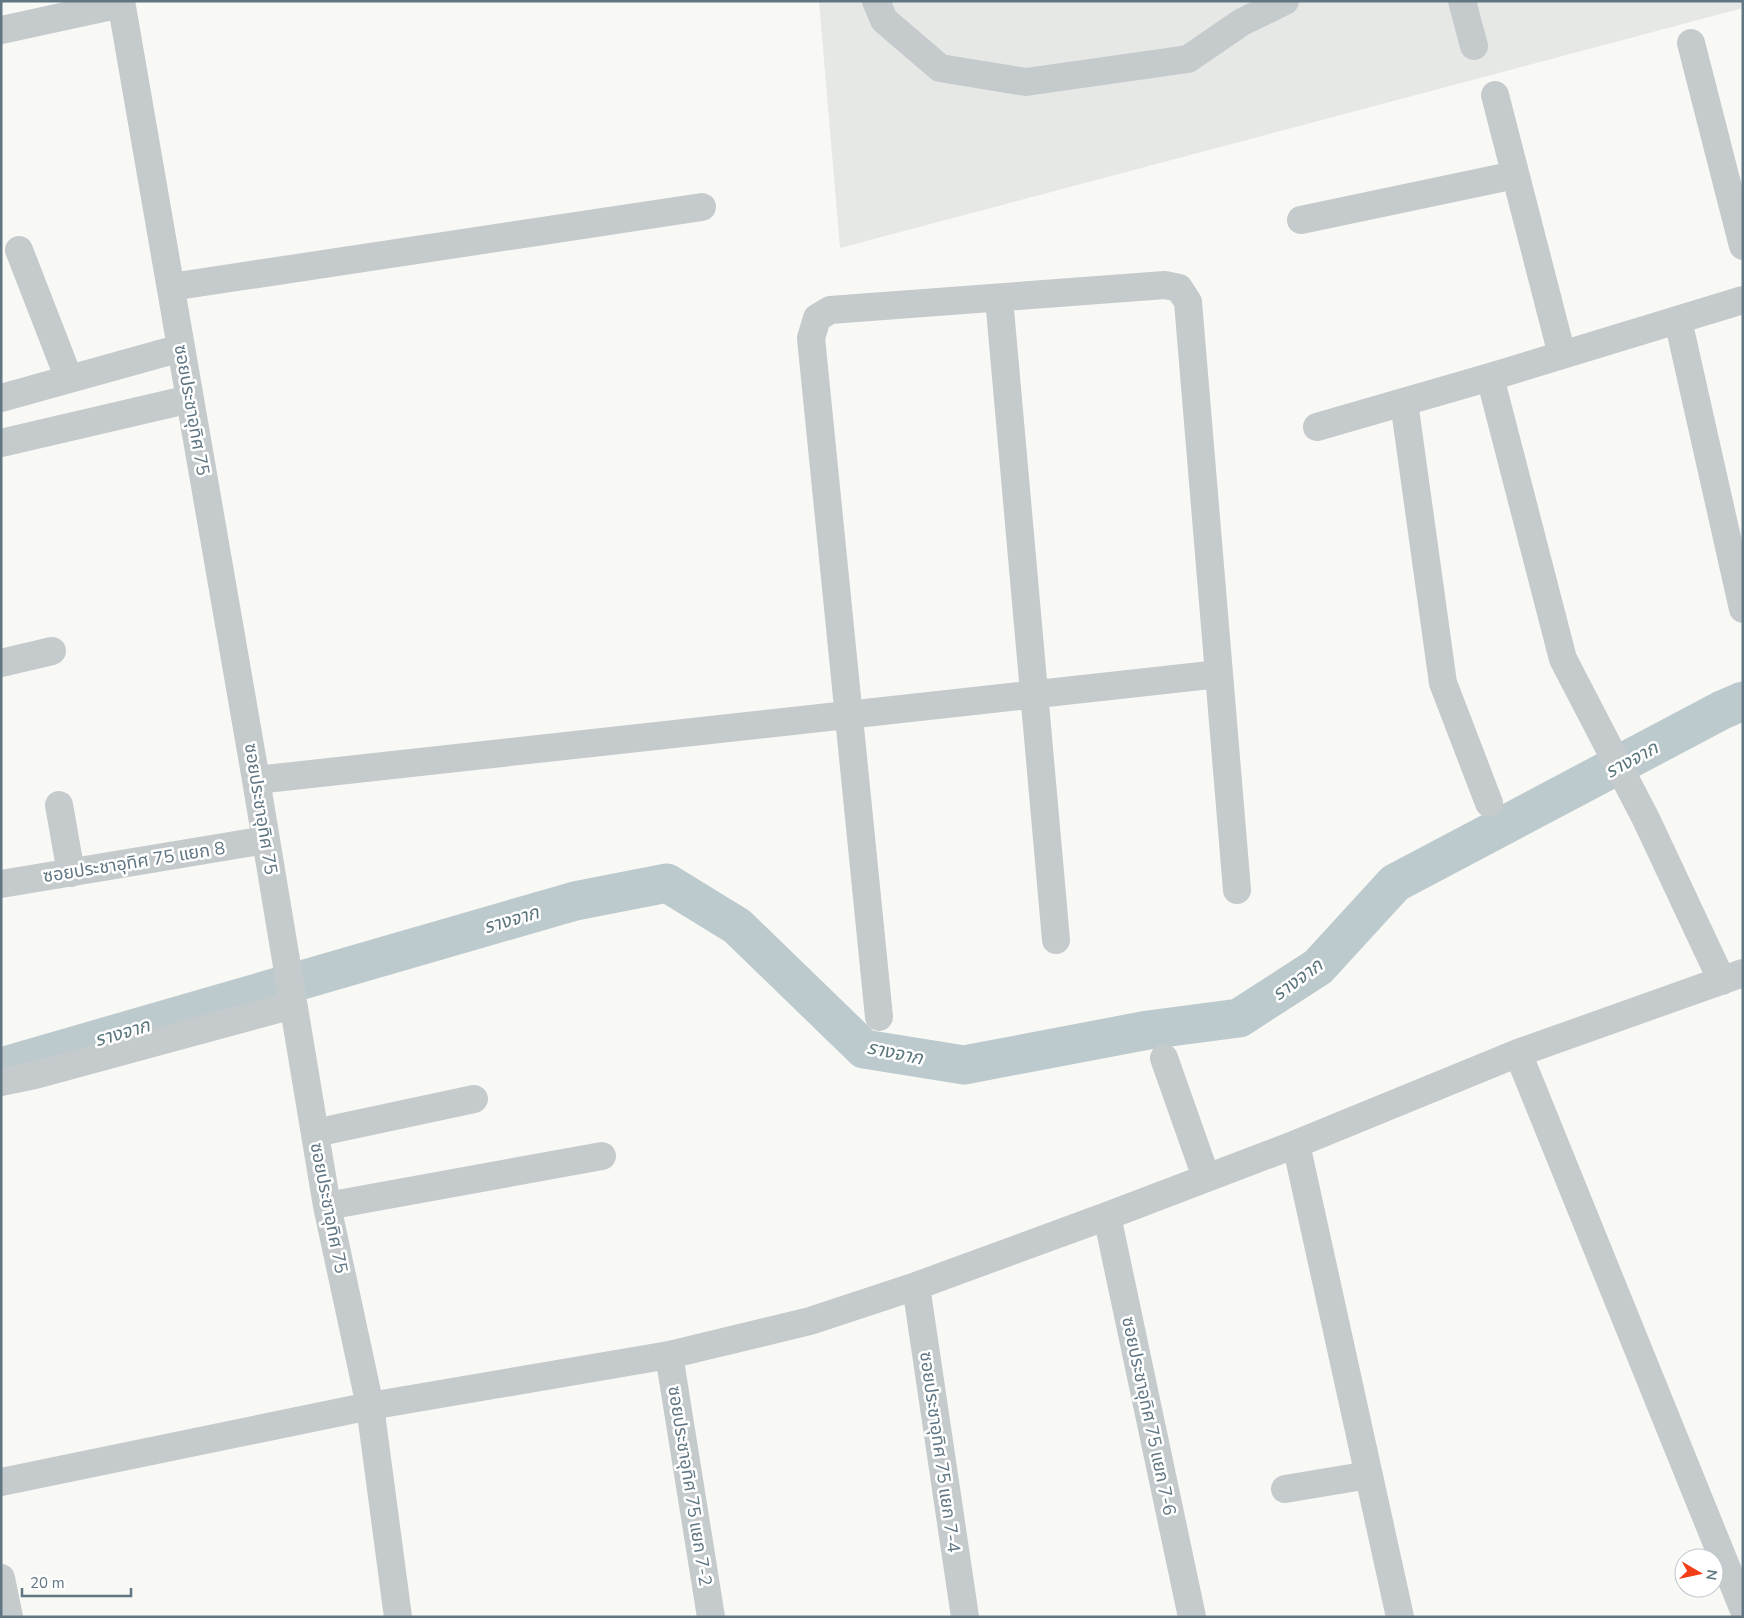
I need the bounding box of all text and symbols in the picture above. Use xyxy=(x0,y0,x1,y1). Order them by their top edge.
street label: ซอยประชาอุทิศ 75 xyxy=(169,343,215,477)
water label: รางจาก xyxy=(1600,735,1663,785)
street label: ซอยประชาอุทิศ 75 xyxy=(239,742,283,876)
street label: ซอยประชาอุทิศ 75 แยก 8 xyxy=(41,836,227,888)
water label: รางจาก xyxy=(481,900,543,940)
water label: รางจาก xyxy=(1267,952,1329,1007)
water label: รางจาก xyxy=(92,1013,154,1053)
water label: รางจาก xyxy=(864,1034,926,1072)
street label: ซอยประชาอุทิศ 75 xyxy=(305,1141,353,1275)
street label: ซอยประชาอุทิศ 75 แยก 7-6 xyxy=(1116,1314,1182,1518)
street label: ซอยประชาอุทิศ 75 แยก 7-4 xyxy=(914,1350,966,1554)
street label: ซอยประชาอุทิศ 75 แยก 7-2 xyxy=(662,1384,718,1588)
north arrow xyxy=(1674,1548,1724,1598)
scale bar xyxy=(22,1566,131,1598)
text: N xyxy=(1701,1568,1722,1582)
text: 20 m xyxy=(30,1573,65,1593)

